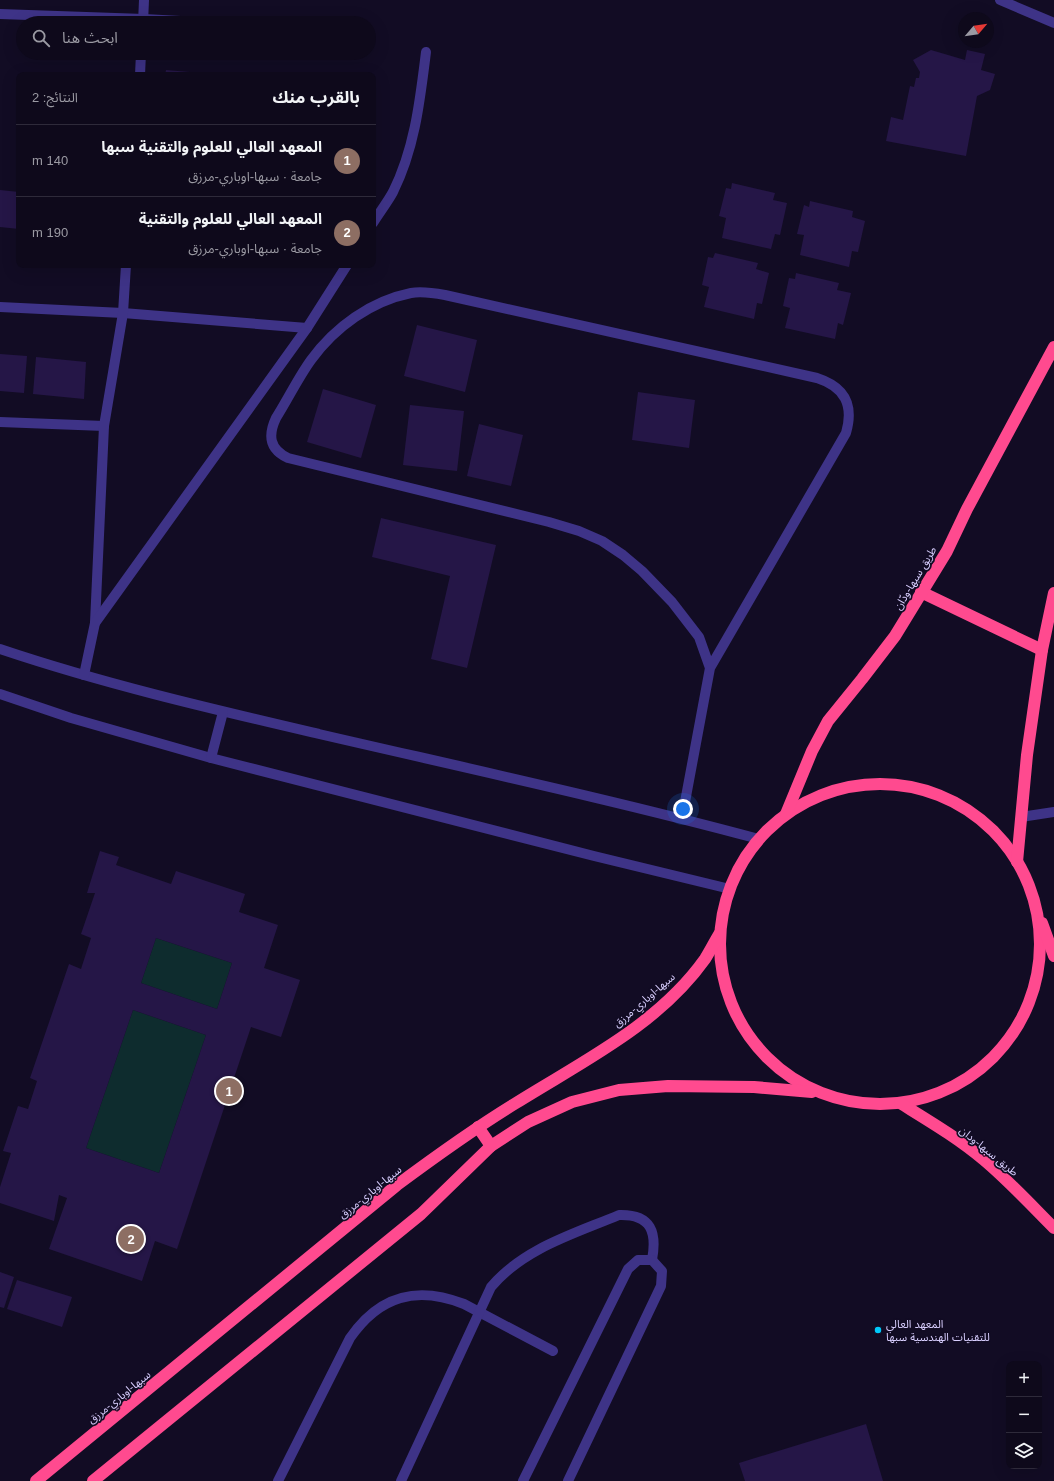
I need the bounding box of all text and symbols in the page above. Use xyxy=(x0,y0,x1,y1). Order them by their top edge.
north arrow xyxy=(958,12,994,48)
search box xyxy=(16,16,376,60)
icon: search xyxy=(30,27,52,49)
text: ابحث هنا xyxy=(62,29,118,46)
text: بالقرب منك xyxy=(272,88,360,107)
text: النتائج: 2 xyxy=(32,90,78,105)
text: المعهد العالي للعلوم والتقنية سبها xyxy=(101,138,322,155)
text: 140 m xyxy=(32,153,68,168)
text: 1 xyxy=(343,153,351,168)
text: جامعة · سبها-اوباري-مرزق xyxy=(188,169,322,184)
text: المعهد العالي للعلوم والتقنية xyxy=(139,210,322,227)
text: 190 m xyxy=(32,225,68,240)
text: 2 xyxy=(343,225,351,240)
text: جامعة · سبها-اوباري-مرزق xyxy=(188,241,322,256)
street label: طريق سبها-ودّان xyxy=(891,544,940,612)
your location xyxy=(673,799,693,819)
street label: سبها-اوباري-مرزق xyxy=(611,970,680,1032)
pin: 1 xyxy=(216,1076,242,1106)
street label: طريق سبها-ودان xyxy=(957,1124,1021,1179)
street label: سبها-اوباري-مرزق xyxy=(336,1163,406,1224)
pin: 2 xyxy=(118,1224,144,1254)
place label: المعهد العالي للتقنيات الهندسية سبها xyxy=(886,1318,990,1344)
marker: المعهد العالي للتقنيات الهندسية سبها xyxy=(873,1325,883,1335)
map controls xyxy=(1006,1361,1042,1469)
button: + xyxy=(1006,1361,1042,1397)
street label: سبها-اوباري-مرزق xyxy=(85,1368,155,1429)
button: − xyxy=(1006,1397,1042,1433)
button: layers xyxy=(1006,1433,1042,1469)

